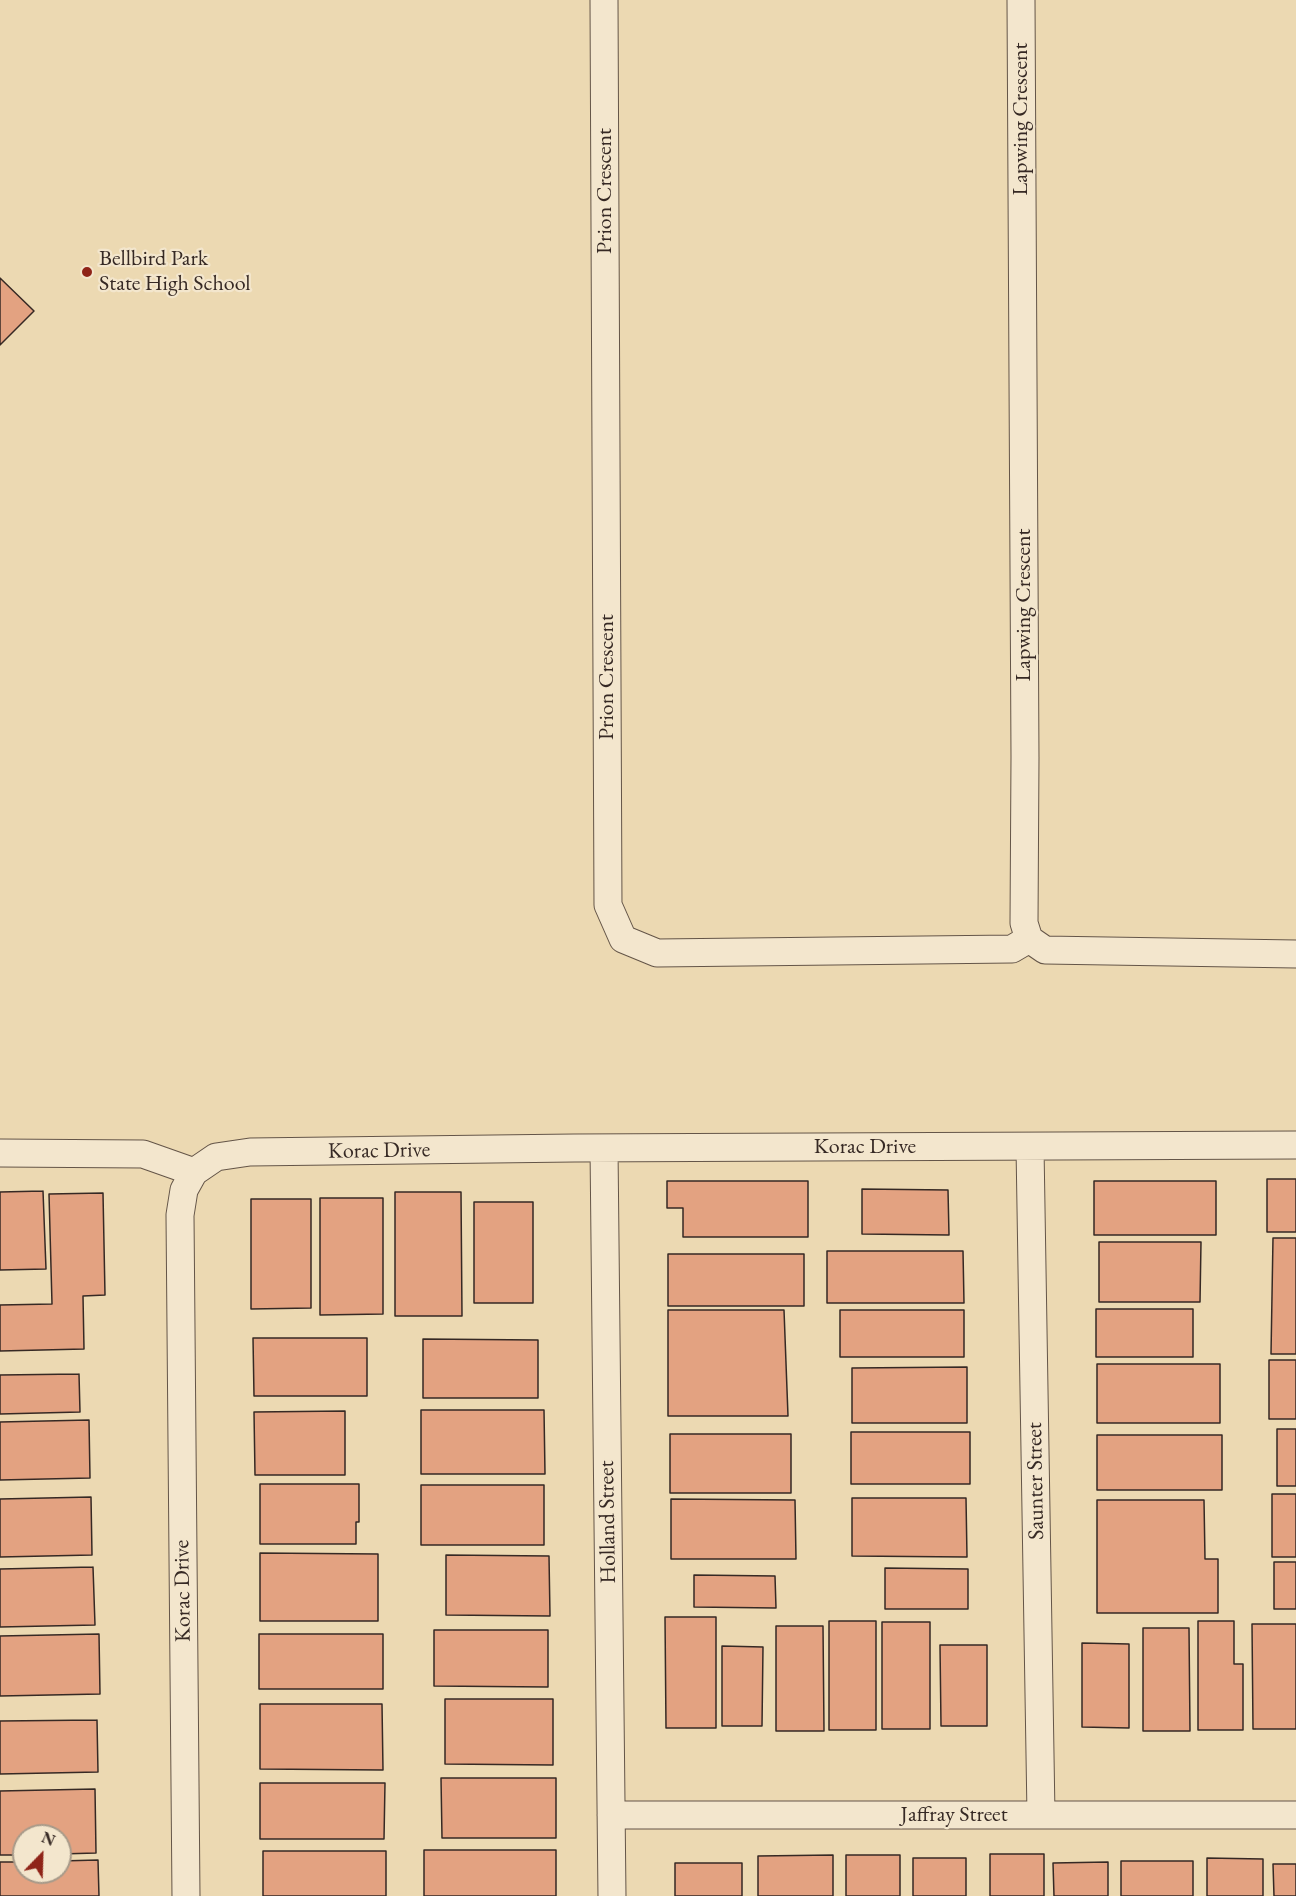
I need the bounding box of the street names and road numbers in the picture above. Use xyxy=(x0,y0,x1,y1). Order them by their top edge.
street label: Lapwing Crescent xyxy=(1008,42,1034,196)
street label: Prion Crescent xyxy=(592,128,618,254)
street label: Lapwing Crescent xyxy=(1011,528,1037,682)
street label: Prion Crescent xyxy=(594,614,620,740)
street label: Korac Drive xyxy=(814,1134,916,1160)
street label: Korac Drive xyxy=(328,1137,430,1165)
street label: Saunter Street xyxy=(1022,1422,1050,1540)
street label: Holland Street xyxy=(594,1460,622,1584)
street label: Korac Drive xyxy=(169,1540,197,1642)
street label: Jaffray Street xyxy=(900,1802,1008,1828)

